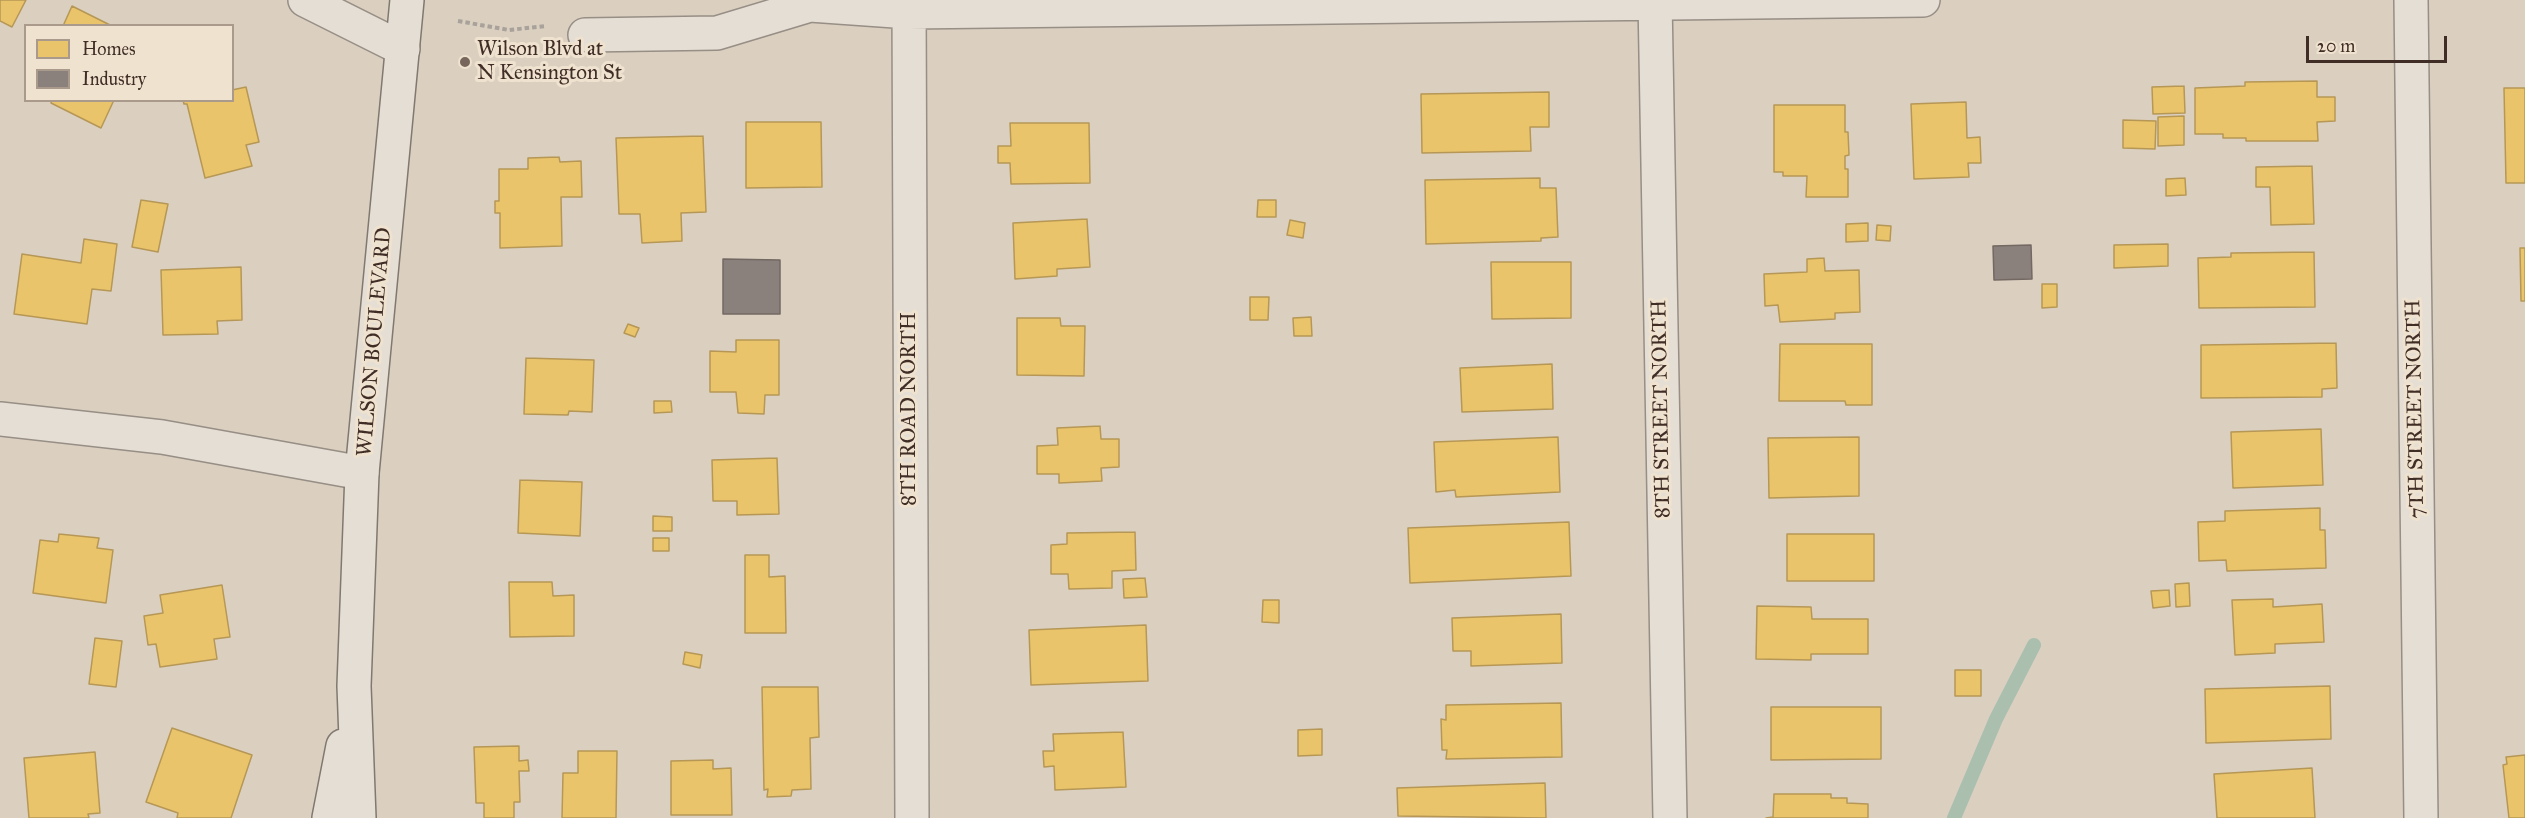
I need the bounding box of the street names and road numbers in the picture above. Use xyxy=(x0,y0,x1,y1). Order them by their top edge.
street label: WILSON BOULEVARD xyxy=(352,226,398,458)
street label: 8TH STREET NORTH xyxy=(1647,299,1677,519)
street label: 7TH STREET NORTH xyxy=(2401,299,2431,519)
street label: 8TH ROAD NORTH xyxy=(897,312,923,506)

